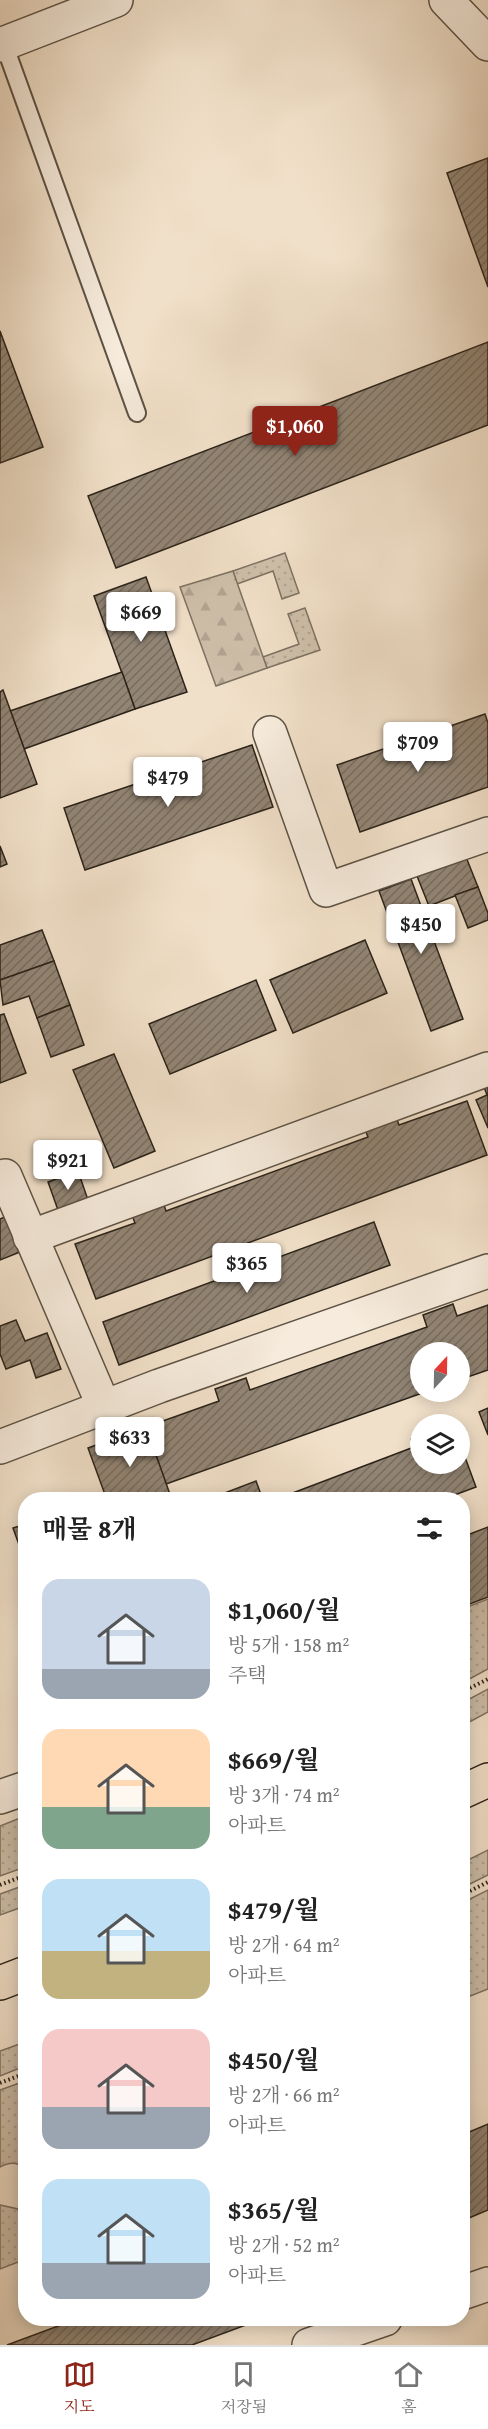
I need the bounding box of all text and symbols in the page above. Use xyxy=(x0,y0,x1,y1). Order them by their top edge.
pin: $1,060 xyxy=(246,406,344,457)
text: $1,060 xyxy=(266,411,324,440)
pin: $669 xyxy=(105,592,177,643)
text: $669 xyxy=(120,597,162,626)
pin: $709 xyxy=(382,722,454,773)
text: $709 xyxy=(397,727,439,756)
pin: $479 xyxy=(132,757,204,808)
text: $479 xyxy=(147,762,189,791)
pin: $450 xyxy=(385,904,457,955)
text: $450 xyxy=(400,909,442,938)
pin: $921 xyxy=(32,1140,104,1191)
text: $921 xyxy=(47,1145,89,1174)
pin: $365 xyxy=(211,1243,283,1294)
text: $365 xyxy=(226,1248,268,1277)
north arrow xyxy=(410,1342,470,1402)
map controls xyxy=(410,1342,470,1474)
button: layers xyxy=(410,1414,470,1474)
pin: $633 xyxy=(94,1417,166,1468)
text: $633 xyxy=(109,1422,151,1451)
text: 매물 8개 xyxy=(42,1509,137,1548)
icon: filters xyxy=(413,1512,446,1545)
text: $1,060/월 xyxy=(228,1590,340,1629)
icon: home xyxy=(90,1603,162,1675)
text: 방 5개 · 158 m² xyxy=(228,1630,349,1659)
text: 주택 xyxy=(228,1660,267,1689)
text: $669/월 xyxy=(228,1740,319,1779)
icon: home xyxy=(90,1753,162,1825)
text: 방 3개 · 74 m² xyxy=(228,1780,340,1809)
text: 아파트 xyxy=(228,1810,286,1839)
text: $479/월 xyxy=(228,1890,319,1929)
icon: home xyxy=(90,1903,162,1975)
text: 방 2개 · 64 m² xyxy=(228,1930,340,1959)
text: 아파트 xyxy=(228,1960,286,1989)
text: $450/월 xyxy=(228,2040,319,2079)
icon: home xyxy=(90,2053,162,2125)
text: 방 2개 · 66 m² xyxy=(228,2080,340,2109)
text: 아파트 xyxy=(228,2110,286,2139)
text: $365/월 xyxy=(228,2190,319,2229)
icon: home xyxy=(90,2203,162,2275)
text: 방 2개 · 52 m² xyxy=(228,2230,340,2259)
text: 아파트 xyxy=(228,2260,286,2289)
tab: 지도 xyxy=(63,2358,96,2418)
tab: 저장됨 xyxy=(221,2358,267,2418)
tab: 홈 xyxy=(392,2358,425,2418)

